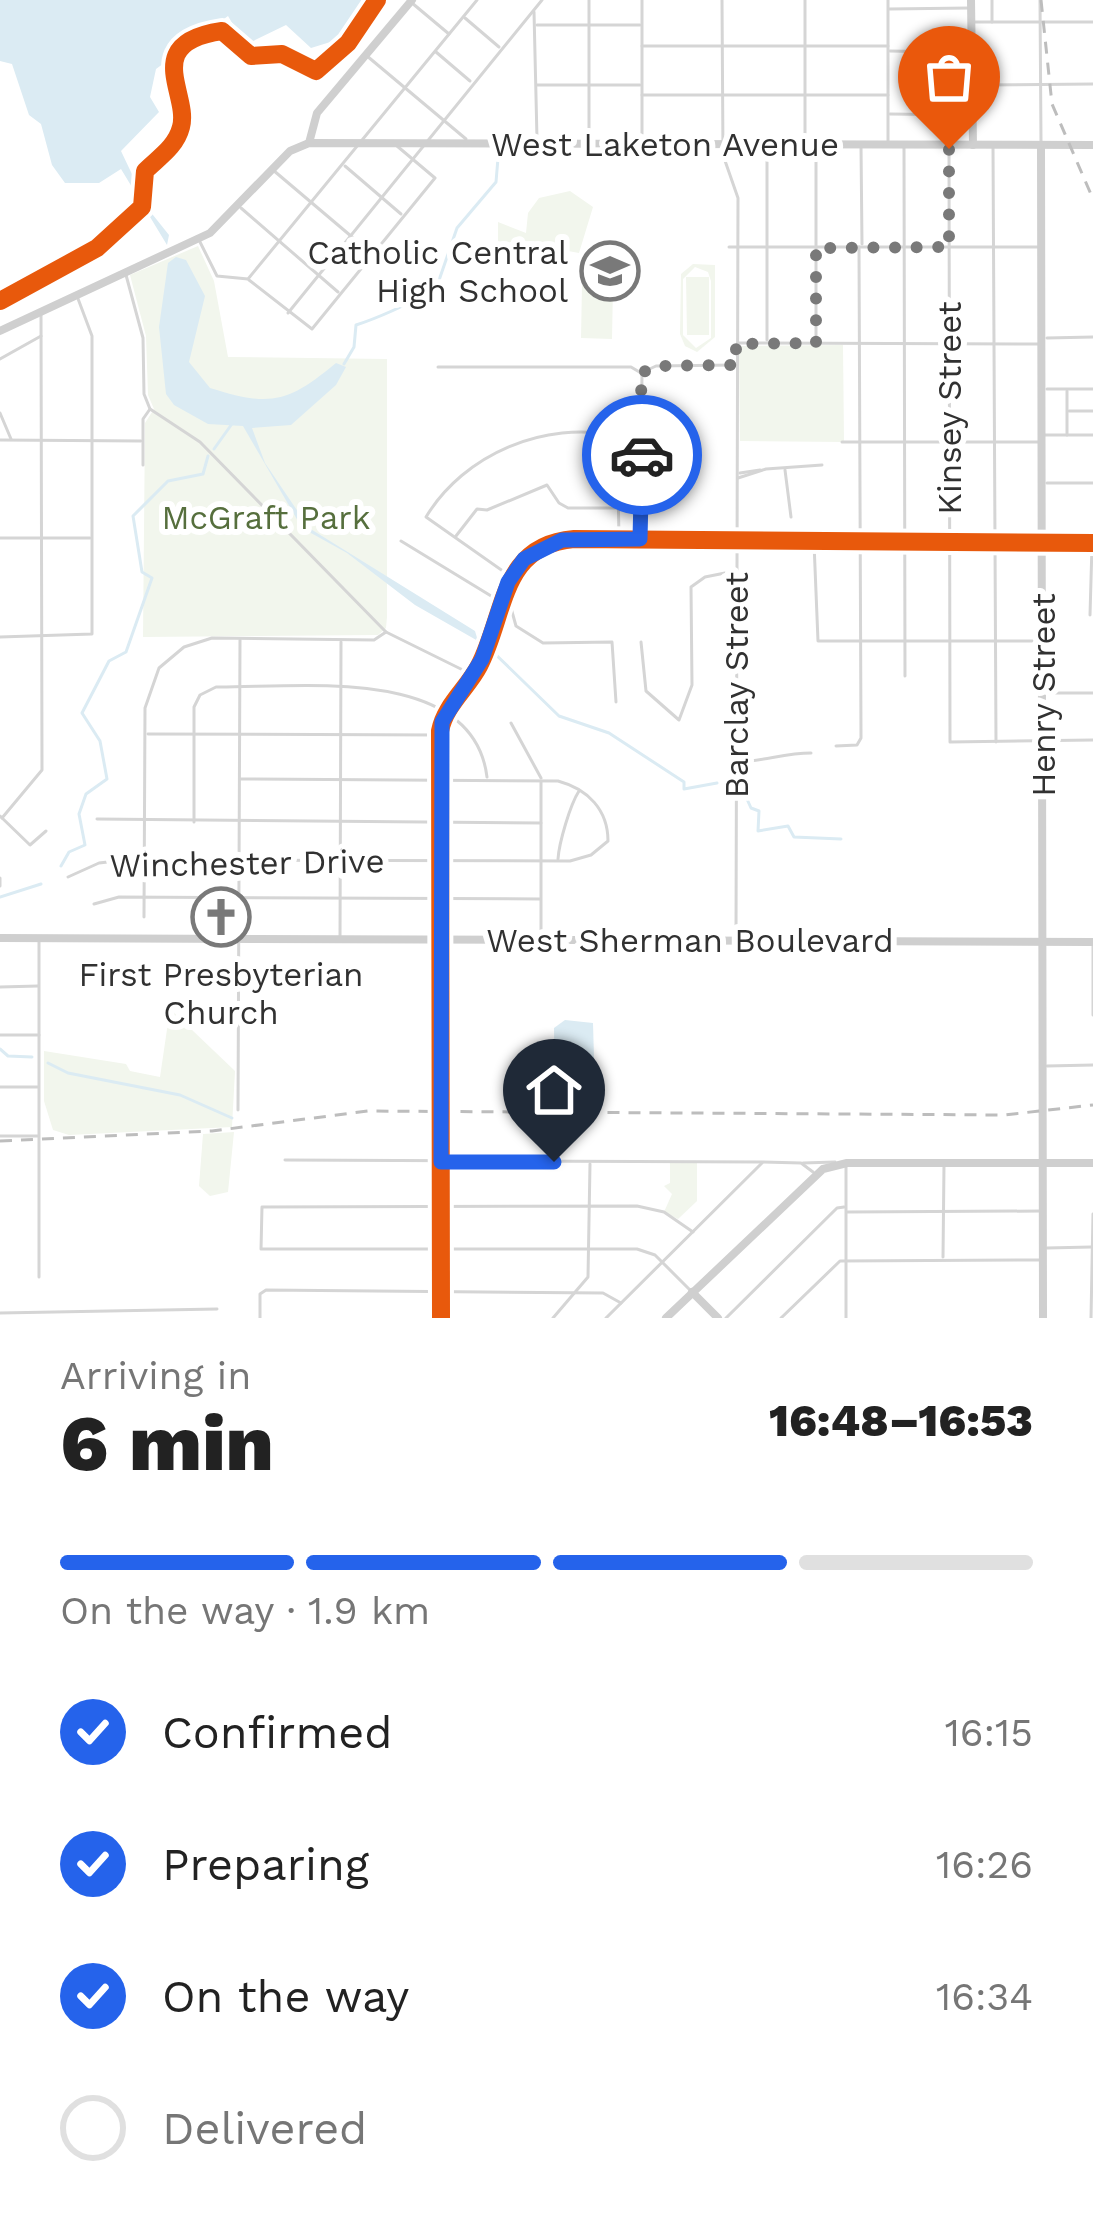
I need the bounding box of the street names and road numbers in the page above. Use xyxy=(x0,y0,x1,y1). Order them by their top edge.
street label: West Laketon Avenue xyxy=(491,125,839,164)
street label: Kinsey Street xyxy=(930,301,969,515)
street label: Barclay Street xyxy=(717,572,756,798)
street label: Henry Street xyxy=(1024,593,1063,797)
street label: Winchester Drive xyxy=(109,841,385,885)
street label: West Sherman Boulevard xyxy=(486,921,894,960)

